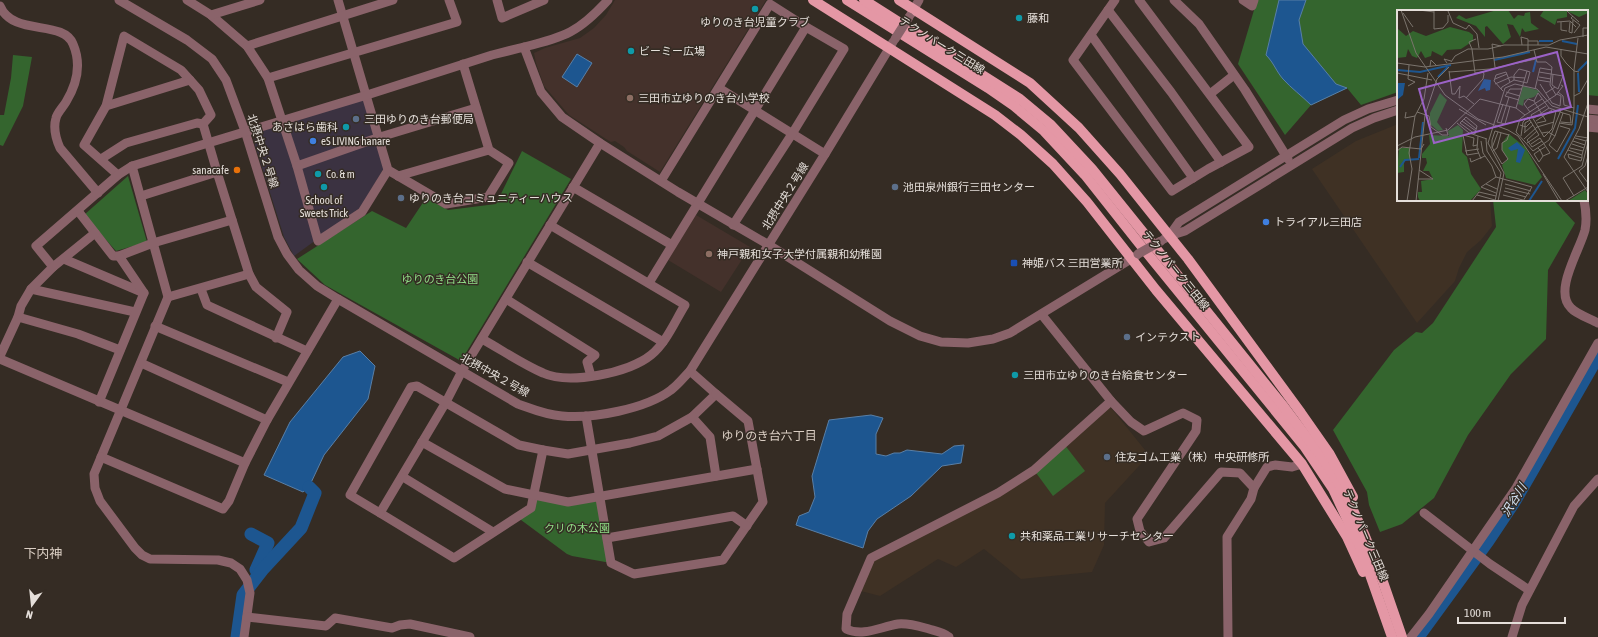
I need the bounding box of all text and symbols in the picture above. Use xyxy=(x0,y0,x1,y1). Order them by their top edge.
marker: ゆりのき台児童クラブ xyxy=(750,4,760,14)
inset map xyxy=(1397,10,1588,201)
place label: 藤和 xyxy=(1027,12,1049,24)
marker: 藤和 xyxy=(1014,13,1024,23)
street label: テクノパーク三田線 xyxy=(897,14,987,76)
place label: ゆりのき台児童クラブ xyxy=(700,16,810,28)
place label: ビーミー広場 xyxy=(639,45,705,57)
marker: ビーミー広場 xyxy=(626,46,636,56)
place label: 三田市立ゆりのき台小学校 xyxy=(638,92,770,104)
marker: 三田市立ゆりのき台小学校 xyxy=(625,93,635,103)
street label: 北摂中央２号線 xyxy=(245,113,281,189)
place label: 三田ゆりのき台郵便局 xyxy=(364,113,474,125)
marker: 三田ゆりのき台郵便局 xyxy=(351,114,361,124)
place label: あさはら歯科 xyxy=(272,121,338,133)
marker: あさはら歯科 xyxy=(341,122,351,132)
place label: eS LIVING hanare xyxy=(321,135,390,147)
marker: eS LIVING hanare xyxy=(308,136,318,146)
street label: 北摂中央２号線 xyxy=(760,160,810,232)
place label: sanacafe xyxy=(192,164,229,176)
marker: sanacafe xyxy=(232,165,242,175)
place label: Co. & m xyxy=(326,168,355,180)
marker: Co. & m xyxy=(313,169,323,179)
place label: 池田泉州銀行三田センター xyxy=(903,181,1035,193)
marker: School of Sweets Trick xyxy=(319,182,329,192)
marker: 池田泉州銀行三田センター xyxy=(890,182,900,192)
place label: ゆりのき台コミュニティーハウス xyxy=(409,192,573,204)
marker: ゆりのき台コミュニティーハウス xyxy=(396,193,406,203)
place label: School of Sweets Trick xyxy=(300,194,348,219)
place label: トライアル三田店 xyxy=(1274,216,1362,228)
marker: トライアル三田店 xyxy=(1261,217,1271,227)
street label: テクノパーク三田線 xyxy=(1140,228,1212,312)
place label: 神戸親和女子大学付属親和幼稚園 xyxy=(717,248,882,260)
marker: 神戸親和女子大学付属親和幼稚園 xyxy=(704,249,714,259)
place label: 神姫バス 三田営業所 xyxy=(1022,257,1124,269)
marker: 神姫バス 三田営業所 xyxy=(1009,258,1019,268)
park label: ゆりのき台公園 xyxy=(402,273,478,285)
place label: インテクスト xyxy=(1135,331,1201,343)
marker: インテクスト xyxy=(1122,332,1132,342)
street label: 北摂中央２号線 xyxy=(458,351,532,399)
place label: 三田市立ゆりのき台給食センター xyxy=(1023,369,1188,381)
marker: 三田市立ゆりのき台給食センター xyxy=(1010,370,1020,380)
district label: ゆりのき台六丁目 xyxy=(721,429,817,443)
place label: 住友ゴム工業（株）中央研修所 xyxy=(1115,451,1270,463)
marker: 住友ゴム工業（株）中央研修所 xyxy=(1102,452,1112,462)
water label: 沢谷川 xyxy=(1499,479,1531,519)
street label: テクノパーク三田線 xyxy=(1341,487,1391,583)
park label: クリの木公園 xyxy=(544,522,610,534)
place label: 共和薬品工業リサーチセンター xyxy=(1020,530,1174,542)
marker: 共和薬品工業リサーチセンター xyxy=(1007,531,1017,541)
district label: 下内神 xyxy=(23,546,63,561)
north arrow xyxy=(12,585,52,625)
scale bar xyxy=(1458,599,1565,625)
text: 100 m xyxy=(1464,606,1491,620)
text: N xyxy=(25,608,34,621)

